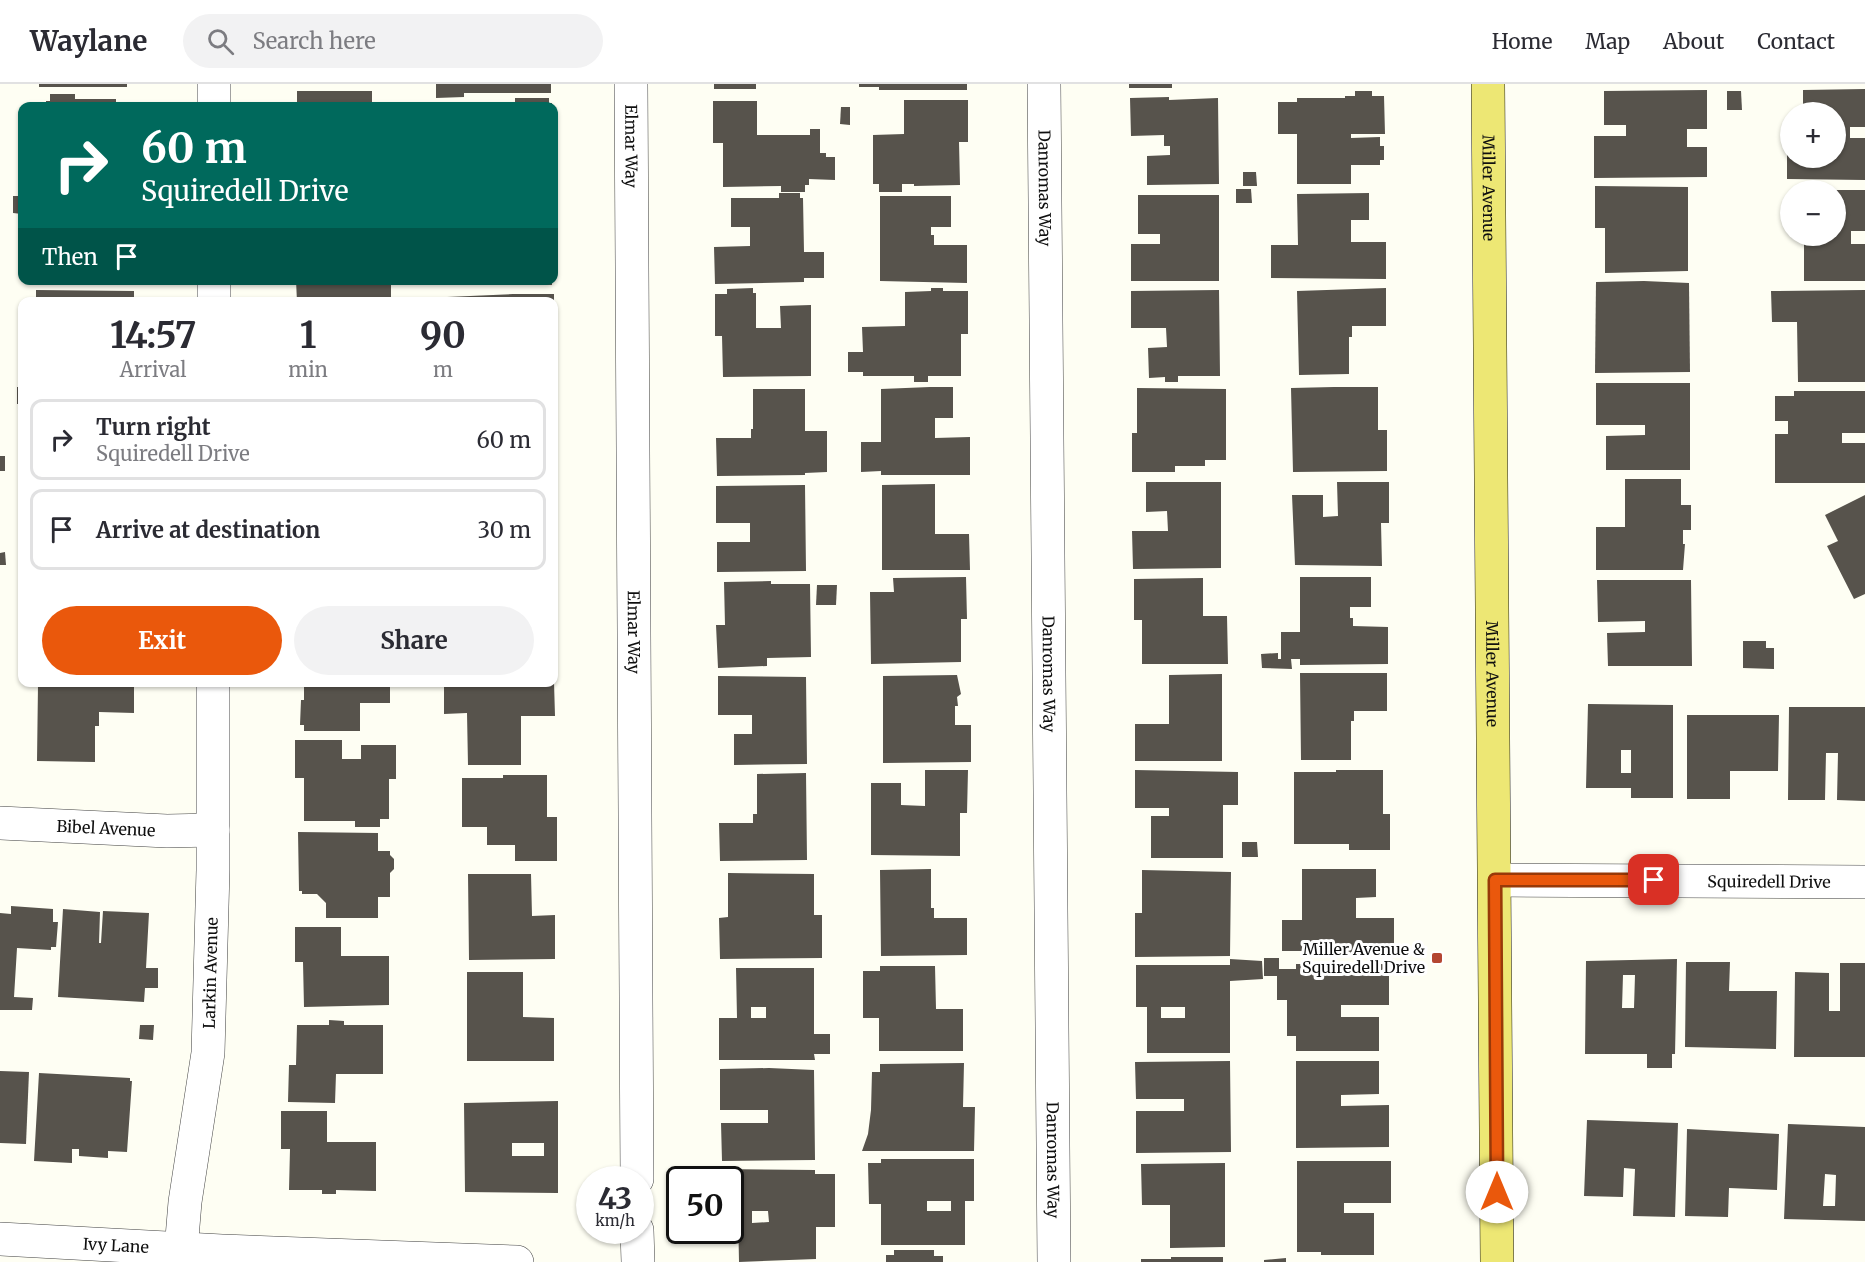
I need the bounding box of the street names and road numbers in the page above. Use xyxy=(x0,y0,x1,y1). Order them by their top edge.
street label: Elmar Way xyxy=(621,104,642,189)
street label: Danromas Way xyxy=(1034,130,1055,247)
street label: Miller Avenue xyxy=(1478,135,1499,241)
street label: Elmar Way xyxy=(624,590,644,675)
street label: Danromas Way xyxy=(1039,616,1060,733)
street label: Miller Avenue xyxy=(1482,621,1503,727)
street label: Bibel Avenue xyxy=(56,816,156,840)
street label: Squiredell Drive xyxy=(1707,871,1831,892)
street label: Larkin Avenue xyxy=(199,917,222,1029)
street label: Danromas Way xyxy=(1043,1102,1064,1219)
street label: Ivy Lane xyxy=(82,1233,149,1257)

